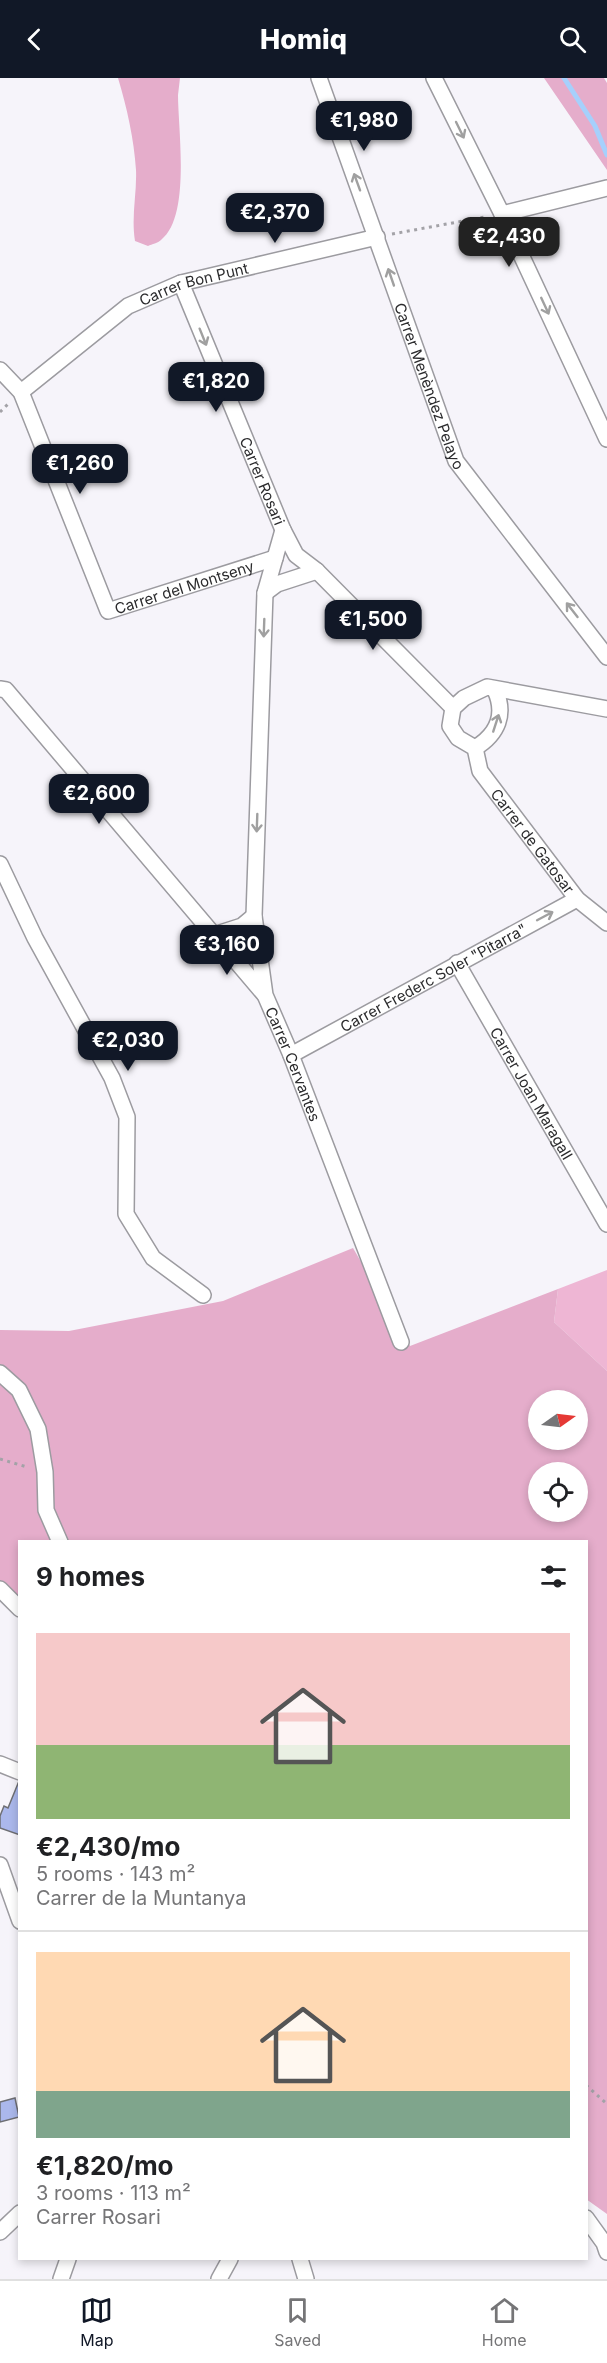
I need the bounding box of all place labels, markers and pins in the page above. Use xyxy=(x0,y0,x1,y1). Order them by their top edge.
pin: €1,980 xyxy=(315,101,413,152)
pin: €2,370 xyxy=(226,193,324,244)
pin: €2,430 xyxy=(460,217,558,268)
pin: €1,820 xyxy=(167,362,265,413)
pin: €1,260 xyxy=(31,444,129,495)
pin: €1,500 xyxy=(324,600,422,651)
pin: €2,600 xyxy=(50,774,148,825)
pin: €3,160 xyxy=(178,925,276,976)
pin: €2,030 xyxy=(79,1021,177,1072)

